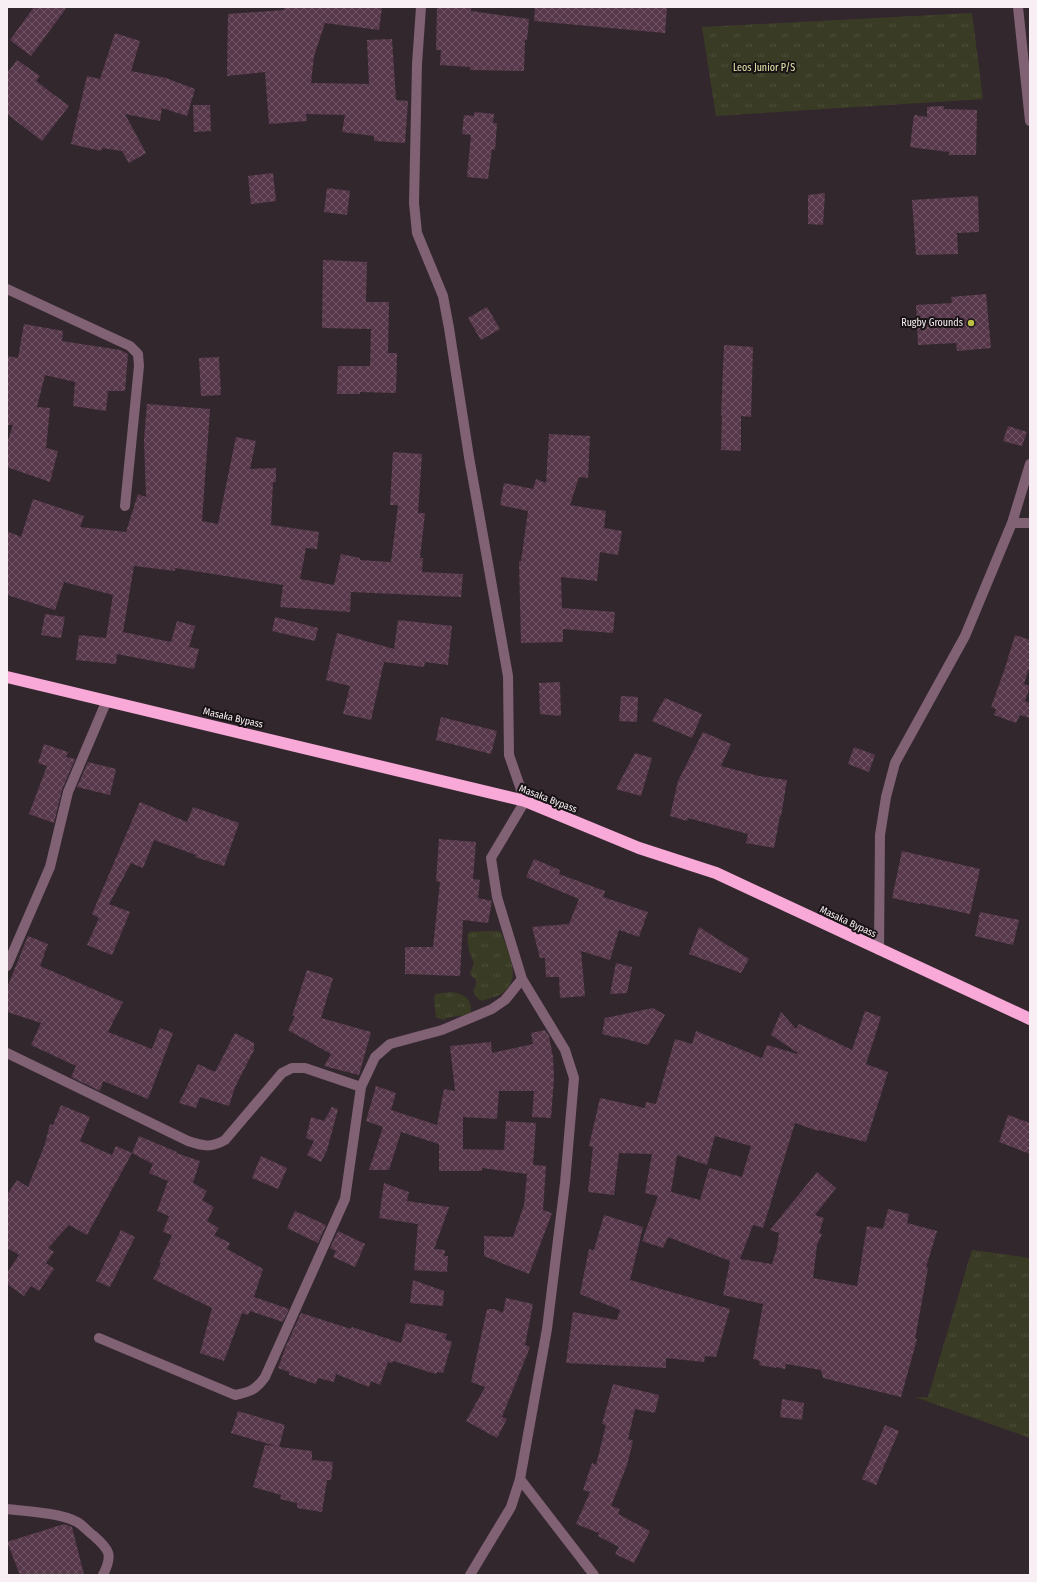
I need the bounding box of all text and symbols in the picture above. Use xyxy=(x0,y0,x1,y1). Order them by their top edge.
park label: Leos Junior P/S xyxy=(733,62,795,74)
place label: Rugby Grounds xyxy=(901,317,963,329)
marker: Rugby Grounds xyxy=(966,318,976,328)
street label: Masaka Bypass xyxy=(202,705,264,731)
street label: Masaka Bypass xyxy=(517,782,579,816)
street label: Masaka Bypass xyxy=(818,904,878,940)

